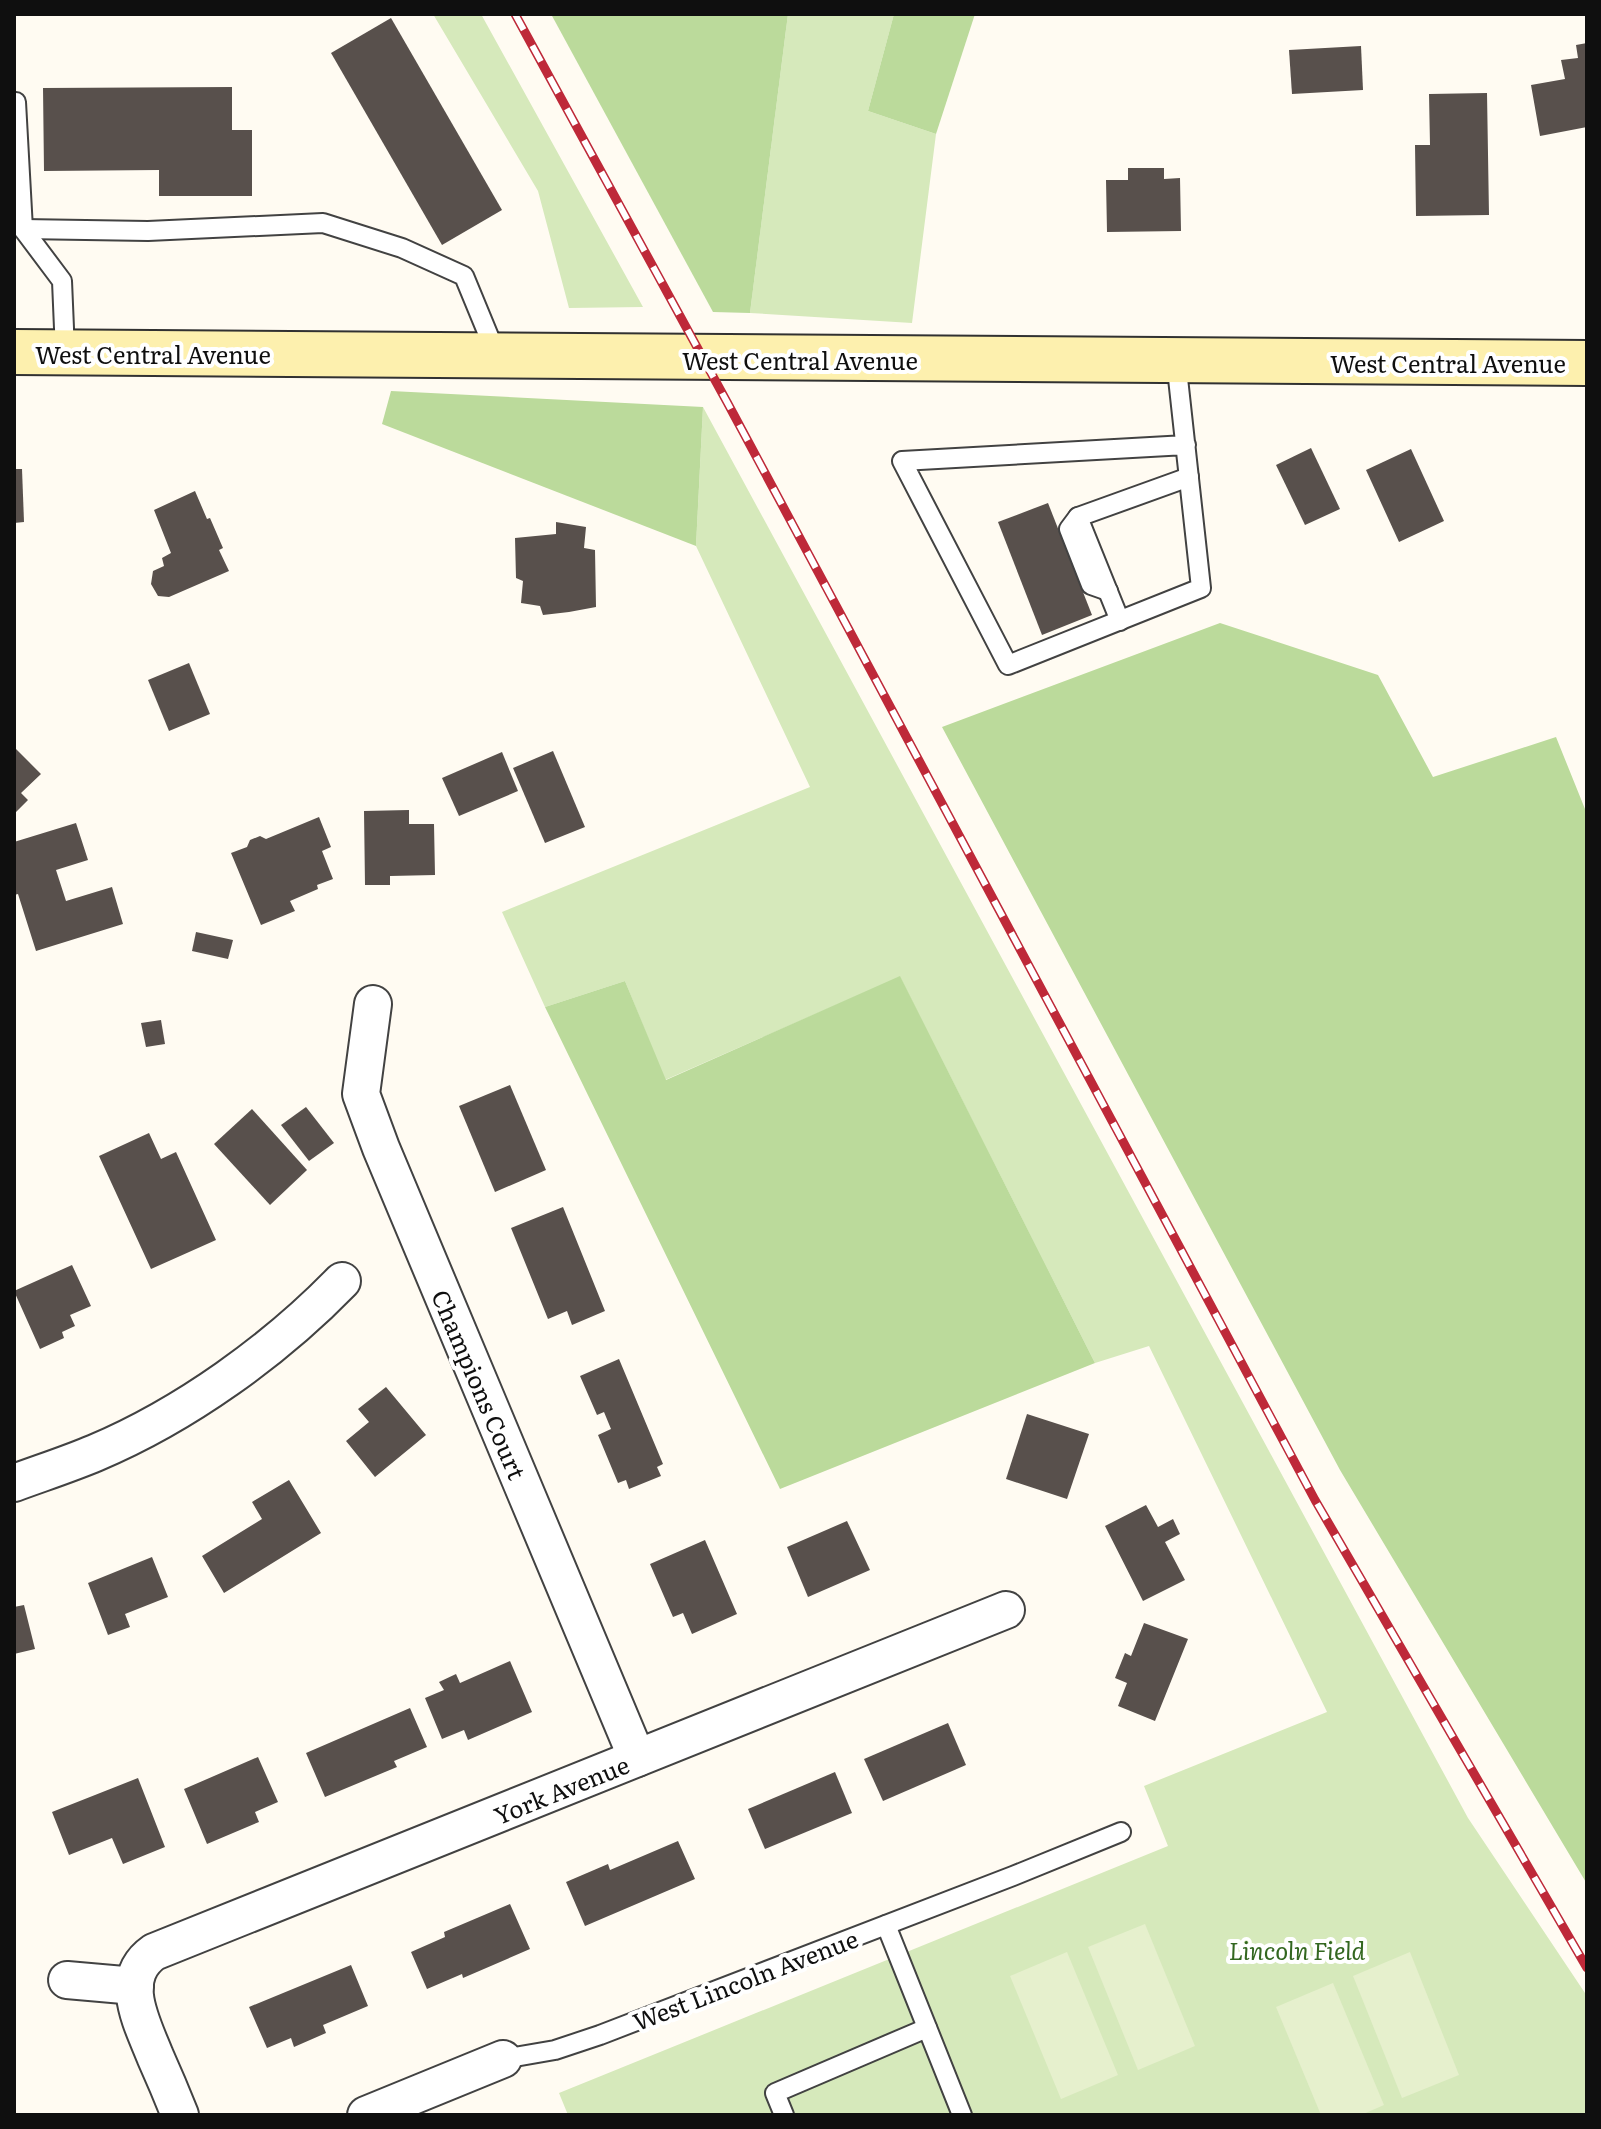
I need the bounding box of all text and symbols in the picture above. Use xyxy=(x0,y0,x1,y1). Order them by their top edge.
street label: West Central Avenue xyxy=(35,336,271,371)
street label: West Central Avenue xyxy=(682,342,918,377)
street label: West Central Avenue xyxy=(1330,345,1566,380)
street label: Champions Court xyxy=(424,1284,536,1485)
street label: York Avenue xyxy=(488,1746,634,1832)
street label: West Lincoln Avenue xyxy=(627,1920,863,2038)
park label: Lincoln Field xyxy=(1229,1932,1366,1967)

